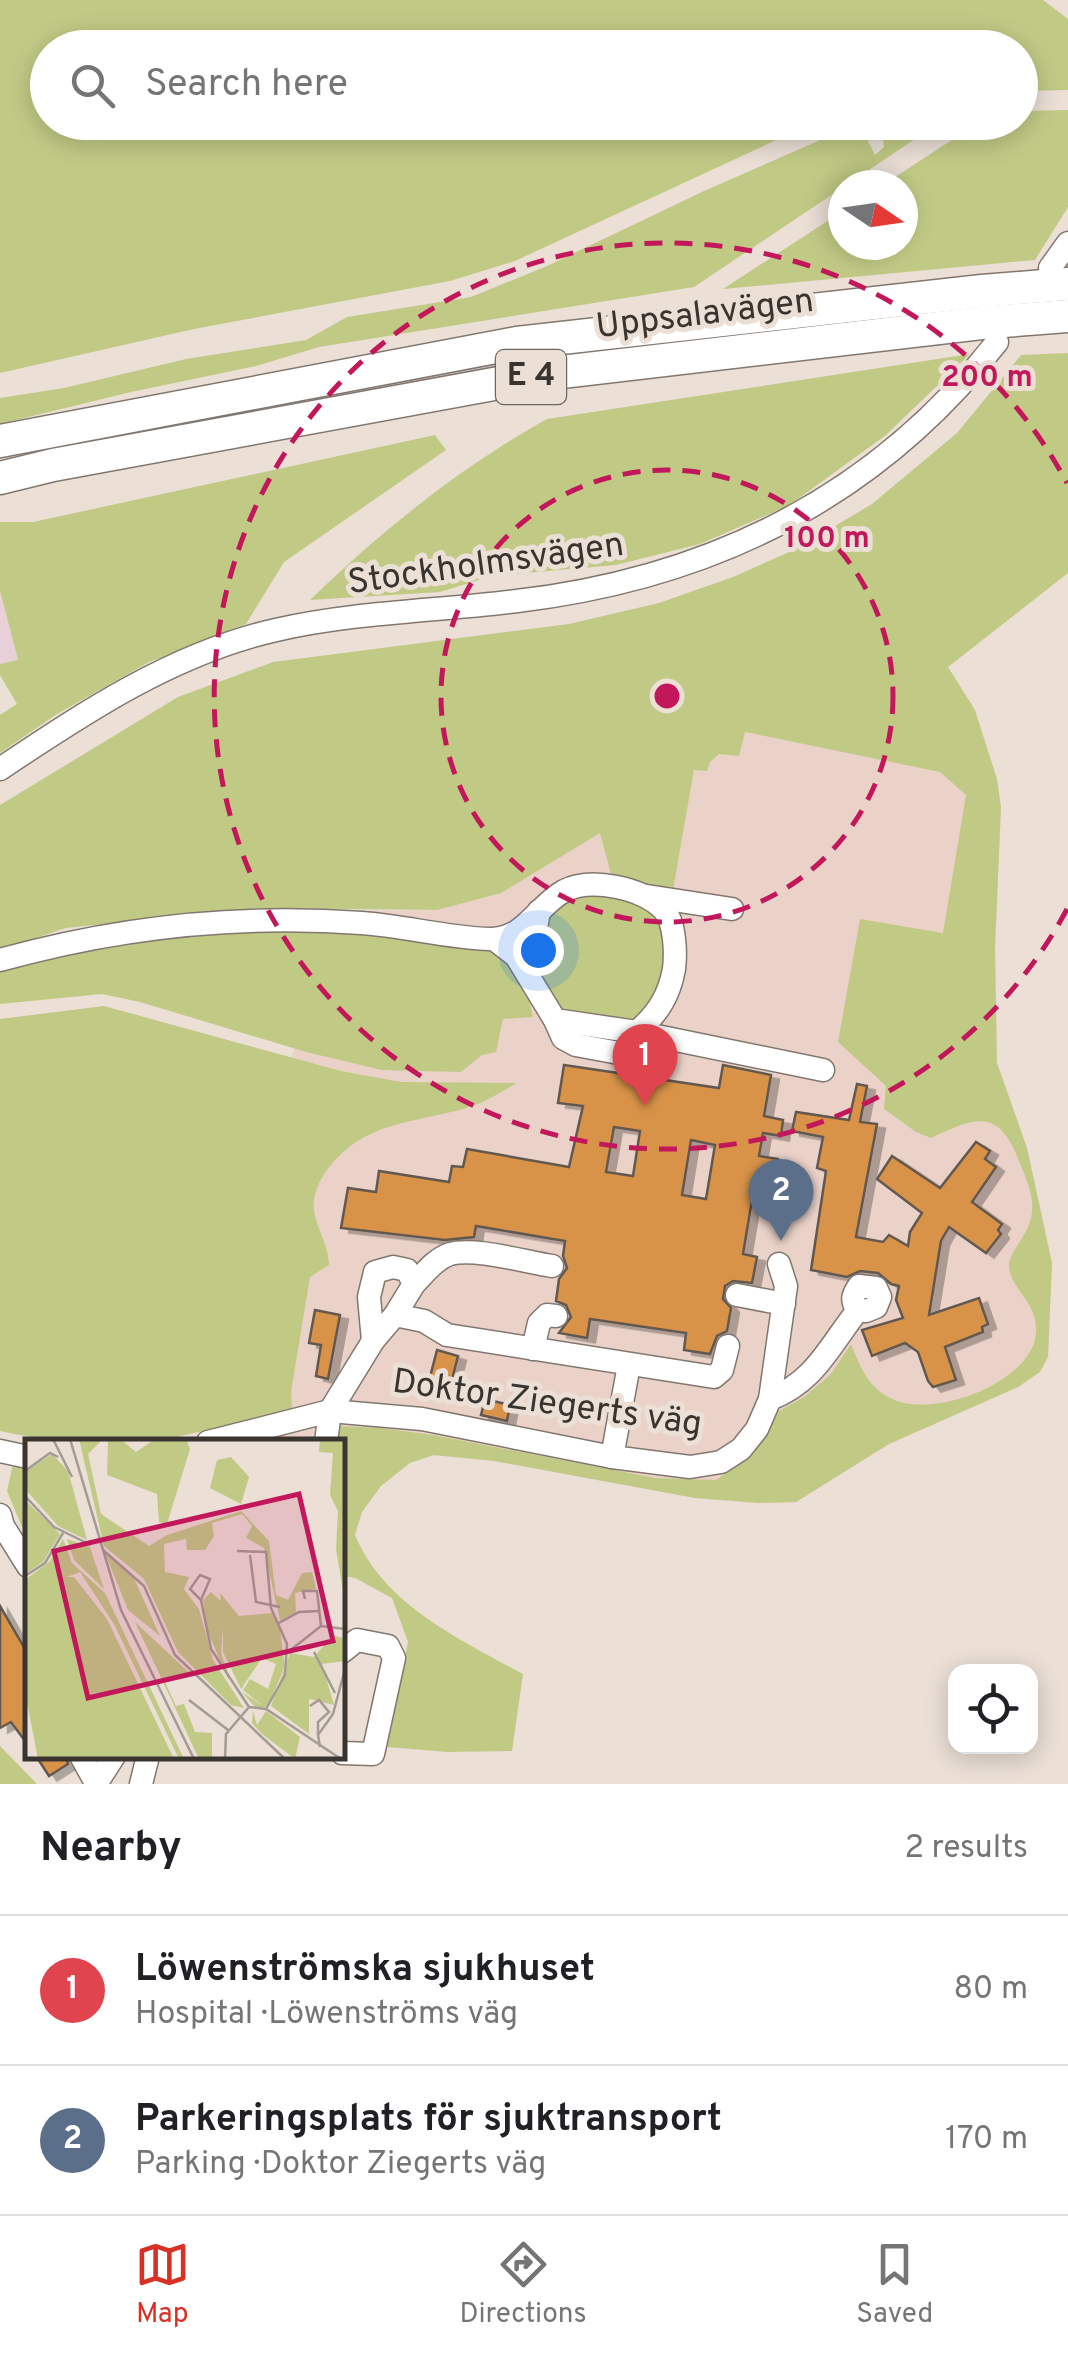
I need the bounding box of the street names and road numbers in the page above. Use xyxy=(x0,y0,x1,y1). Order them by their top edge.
street label: Uppsalavägen xyxy=(594,280,816,350)
road number: E 4 xyxy=(496,350,566,404)
street label: Stockholmsvägen xyxy=(345,524,627,606)
street label: Doktor Ziegerts väg xyxy=(389,1360,705,1448)

